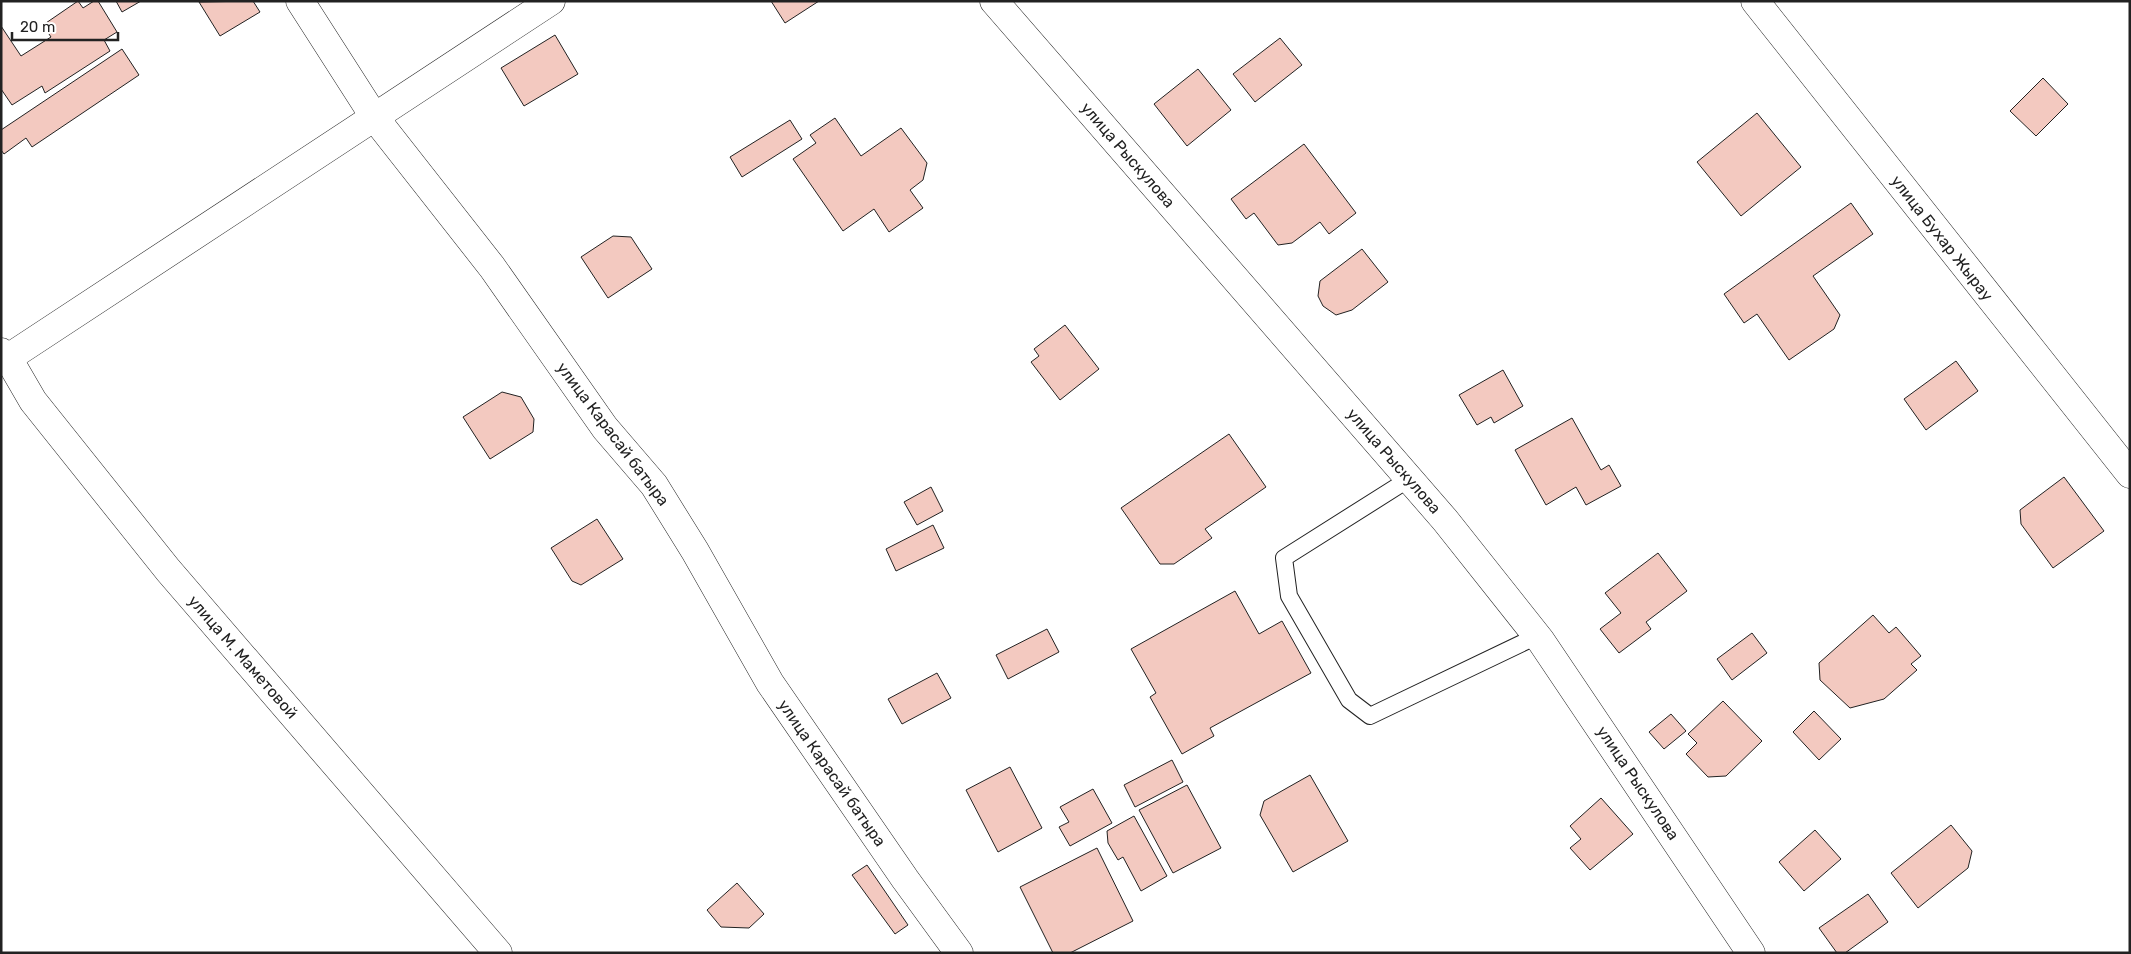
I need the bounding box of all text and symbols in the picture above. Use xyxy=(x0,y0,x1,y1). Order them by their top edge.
scale bar xyxy=(12,10,119,42)
text: 20 m xyxy=(20,18,55,36)
street label: улица Рыскулова xyxy=(1077,98,1179,212)
street label: улица Бухар Жырау xyxy=(1887,171,1997,305)
street label: улица Карасай батыра xyxy=(553,359,673,509)
street label: улица Рыскулова xyxy=(1343,404,1445,518)
street label: улица М. Маметовой xyxy=(184,591,302,723)
street label: улица Карасай батыра xyxy=(774,696,890,850)
street label: улица Рыскулова xyxy=(1593,722,1683,844)

